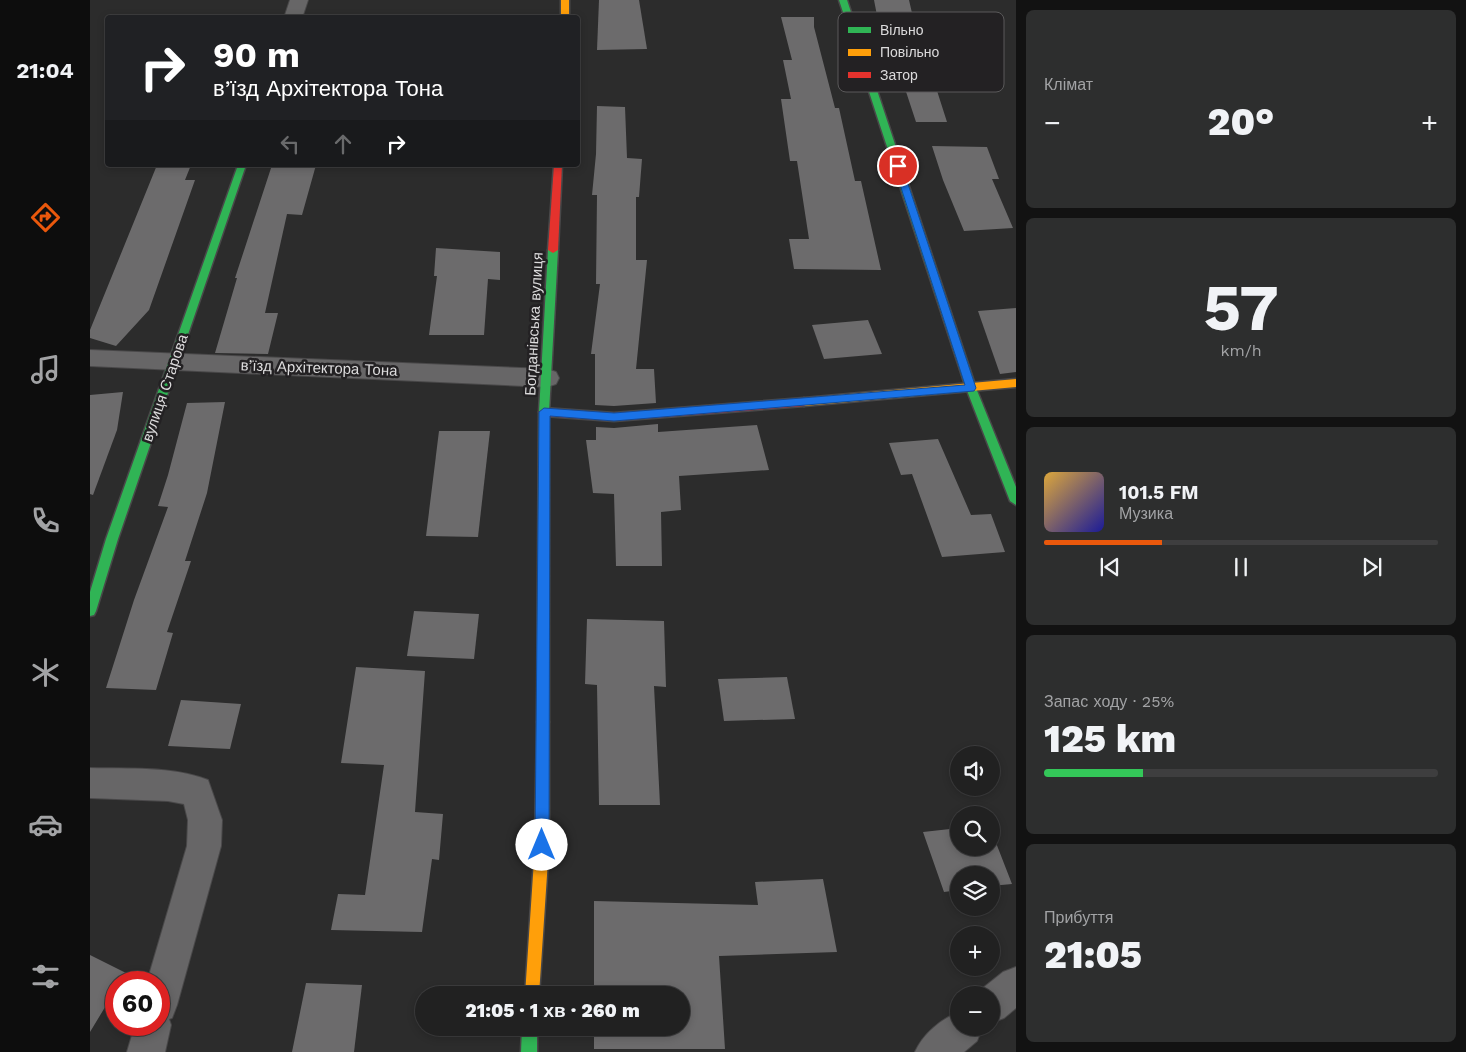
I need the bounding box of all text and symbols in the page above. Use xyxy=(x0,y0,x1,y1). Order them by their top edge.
legend xyxy=(838,12,1004,92)
text: Вільно xyxy=(880,22,924,38)
text: 90 m xyxy=(213,34,300,76)
icon: right xyxy=(130,35,195,100)
text: Повільно xyxy=(880,44,940,60)
text: 21:04 xyxy=(16,58,74,83)
text: Затор xyxy=(880,67,918,83)
text: Клімат xyxy=(1044,75,1093,94)
text: в’їзд Архітектора Тона xyxy=(213,76,443,101)
text: 20° xyxy=(1208,100,1274,144)
text: − xyxy=(1044,106,1061,139)
text: + xyxy=(1421,106,1438,139)
icon: left xyxy=(276,130,304,158)
icon: ahead xyxy=(329,130,357,158)
icon: right xyxy=(382,130,410,158)
pin xyxy=(877,145,919,187)
icon: arrive xyxy=(884,152,912,180)
icon: directions xyxy=(28,200,63,235)
street label: Богданівська вулиця xyxy=(521,252,547,396)
text: 57 xyxy=(1203,270,1279,346)
street label: вулиця Старова xyxy=(138,331,192,444)
text: km/h xyxy=(1220,341,1262,360)
icon: music xyxy=(28,352,63,387)
street label: в’їзд Архітектора Тона xyxy=(240,356,398,380)
text: 101.5 FM xyxy=(1119,481,1199,504)
icon: phone xyxy=(28,503,63,538)
text: Музика xyxy=(1119,504,1173,523)
icon: previous xyxy=(1096,553,1124,581)
icon: pause xyxy=(1227,553,1255,581)
icon: next xyxy=(1358,553,1386,581)
icon: climate xyxy=(28,655,63,690)
text: Запас ходу · 25% xyxy=(1044,692,1174,711)
text: 125 km xyxy=(1044,717,1176,761)
map controls xyxy=(950,746,1000,1036)
button: sound xyxy=(950,746,1000,796)
button: search xyxy=(950,806,1000,856)
icon: car xyxy=(28,807,63,842)
position arrow xyxy=(515,818,567,870)
button: layers xyxy=(950,866,1000,916)
text: Прибуття xyxy=(1044,908,1113,927)
button: + xyxy=(950,926,1000,976)
text: 21:05 xyxy=(1044,933,1142,977)
icon: filters xyxy=(28,959,63,994)
speed limit sign: 60 xyxy=(105,971,170,1036)
button: − xyxy=(950,986,1000,1036)
text: 21:05 · 1 хв · 260 m xyxy=(465,999,640,1022)

